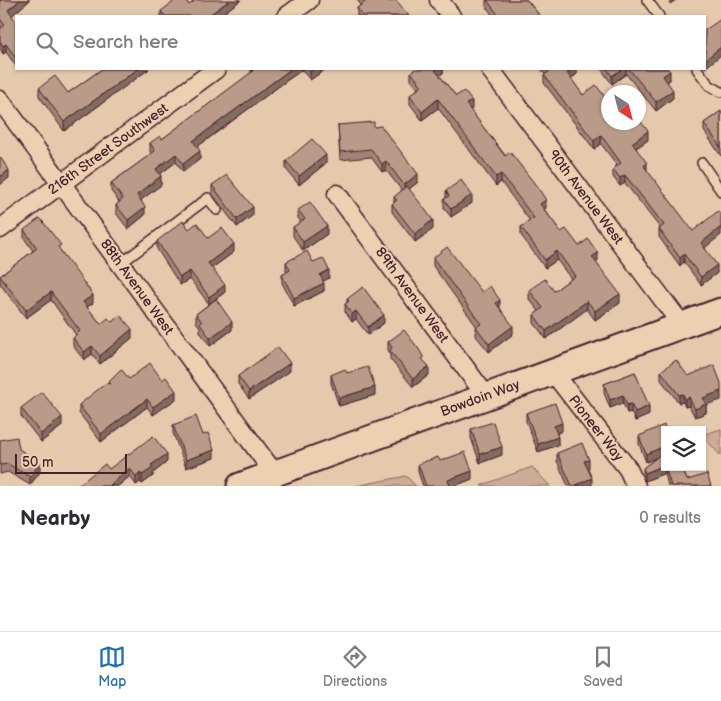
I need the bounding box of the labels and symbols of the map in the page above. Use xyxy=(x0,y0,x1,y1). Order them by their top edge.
north arrow xyxy=(601,85,646,130)
street label: 216th Street Southwest xyxy=(45,99,172,198)
street label: 90th Avenue West xyxy=(545,146,627,248)
street label: 88th Avenue West xyxy=(97,236,178,339)
street label: 89th Avenue West xyxy=(372,244,453,347)
street label: Bowdoin Way xyxy=(438,376,523,420)
street label: Pioneer Way xyxy=(565,392,627,465)
scale bar xyxy=(15,451,128,474)

